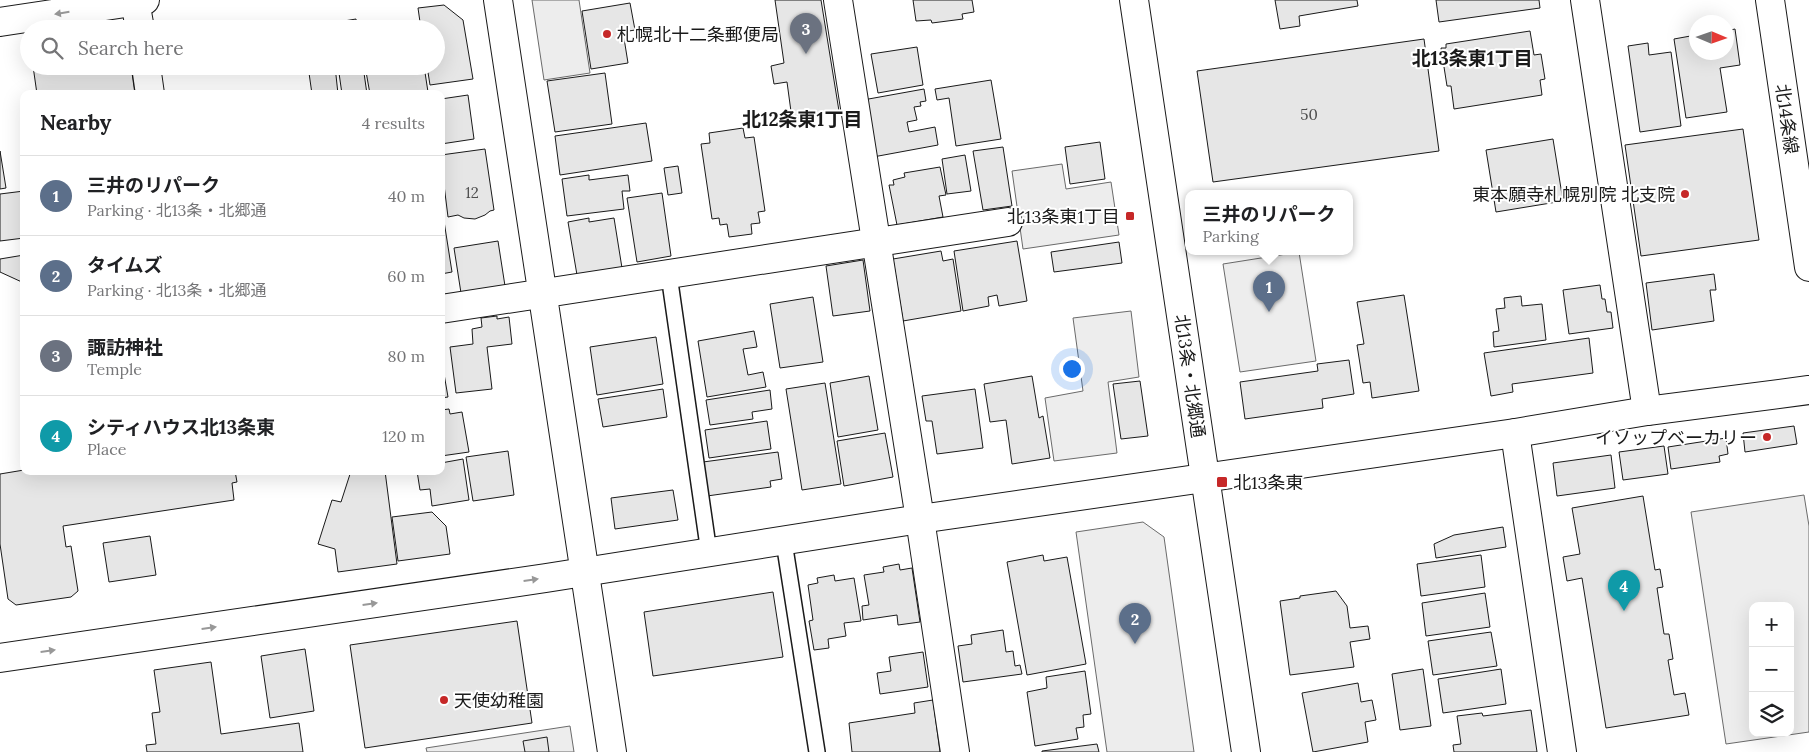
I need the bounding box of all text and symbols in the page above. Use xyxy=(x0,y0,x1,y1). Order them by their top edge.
one-way arrow xyxy=(54,9,70,17)
pin: 3 xyxy=(790,13,822,54)
north arrow xyxy=(1689,15,1734,60)
search box xyxy=(20,20,445,75)
place label: 札幌北十二条郵便局 xyxy=(617,23,779,46)
marker: 札幌北十二条郵便局 xyxy=(601,28,613,40)
icon: search xyxy=(38,34,66,62)
text: Search here xyxy=(78,36,184,60)
district label: 北13条東1丁目 xyxy=(1411,46,1533,70)
street label: 北14条線 xyxy=(1771,83,1803,155)
house number: 50 xyxy=(1300,105,1318,124)
district label: 北12条東1丁目 xyxy=(742,107,862,131)
text: Nearby xyxy=(40,109,111,136)
text: 4 results xyxy=(362,113,425,133)
text: 三井のリパーク xyxy=(87,173,220,197)
house number: 12 xyxy=(465,183,479,202)
place label: 東本願寺札幌別院 北支院 xyxy=(1472,183,1675,206)
text: 1 xyxy=(53,186,59,206)
text: 40 m xyxy=(388,186,425,206)
marker: 東本願寺札幌別院 北支院 xyxy=(1679,188,1691,200)
popup xyxy=(1185,190,1353,255)
text: Parking · 北13条・北郷通 xyxy=(87,200,267,220)
text: 三井のリパーク xyxy=(1202,202,1336,226)
place label: 北13条東1丁目 xyxy=(1007,205,1120,228)
marker: 北13条東1丁目 xyxy=(1124,210,1136,222)
text: Parking xyxy=(1202,226,1259,246)
text: タイムズ xyxy=(87,253,163,277)
text: 2 xyxy=(52,266,60,286)
text: 60 m xyxy=(387,266,425,286)
pin: 1 xyxy=(1253,271,1285,312)
text: Parking · 北13条・北郷通 xyxy=(87,280,267,300)
street label: 北13条・北郷通 xyxy=(1170,313,1210,439)
text: 諏訪神社 xyxy=(87,335,163,359)
text: 3 xyxy=(52,346,60,366)
text: 80 m xyxy=(388,346,425,366)
your location xyxy=(1059,356,1085,382)
text: Temple xyxy=(87,359,142,379)
text: シティハウス北13条東 xyxy=(87,415,275,439)
text: 4 xyxy=(52,426,60,446)
text: 120 m xyxy=(382,426,425,446)
place label: イソップベーカリー xyxy=(1595,426,1757,449)
marker: イソップベーカリー xyxy=(1761,431,1773,443)
text: Place xyxy=(87,439,126,459)
place label: 北13条東 xyxy=(1233,471,1304,494)
marker: 北13条東 xyxy=(1215,475,1229,489)
pin: 4 xyxy=(1608,570,1640,611)
one-way arrow xyxy=(523,576,539,584)
one-way arrow xyxy=(362,600,378,608)
map controls xyxy=(1749,602,1794,737)
button: + xyxy=(1749,602,1794,647)
pin: 2 xyxy=(1119,603,1151,644)
one-way arrow xyxy=(201,623,217,631)
one-way arrow xyxy=(41,647,57,655)
button: − xyxy=(1749,647,1794,692)
place label: 天使幼稚園 xyxy=(454,689,544,712)
button: layers xyxy=(1749,692,1794,737)
marker: 天使幼稚園 xyxy=(438,694,450,706)

